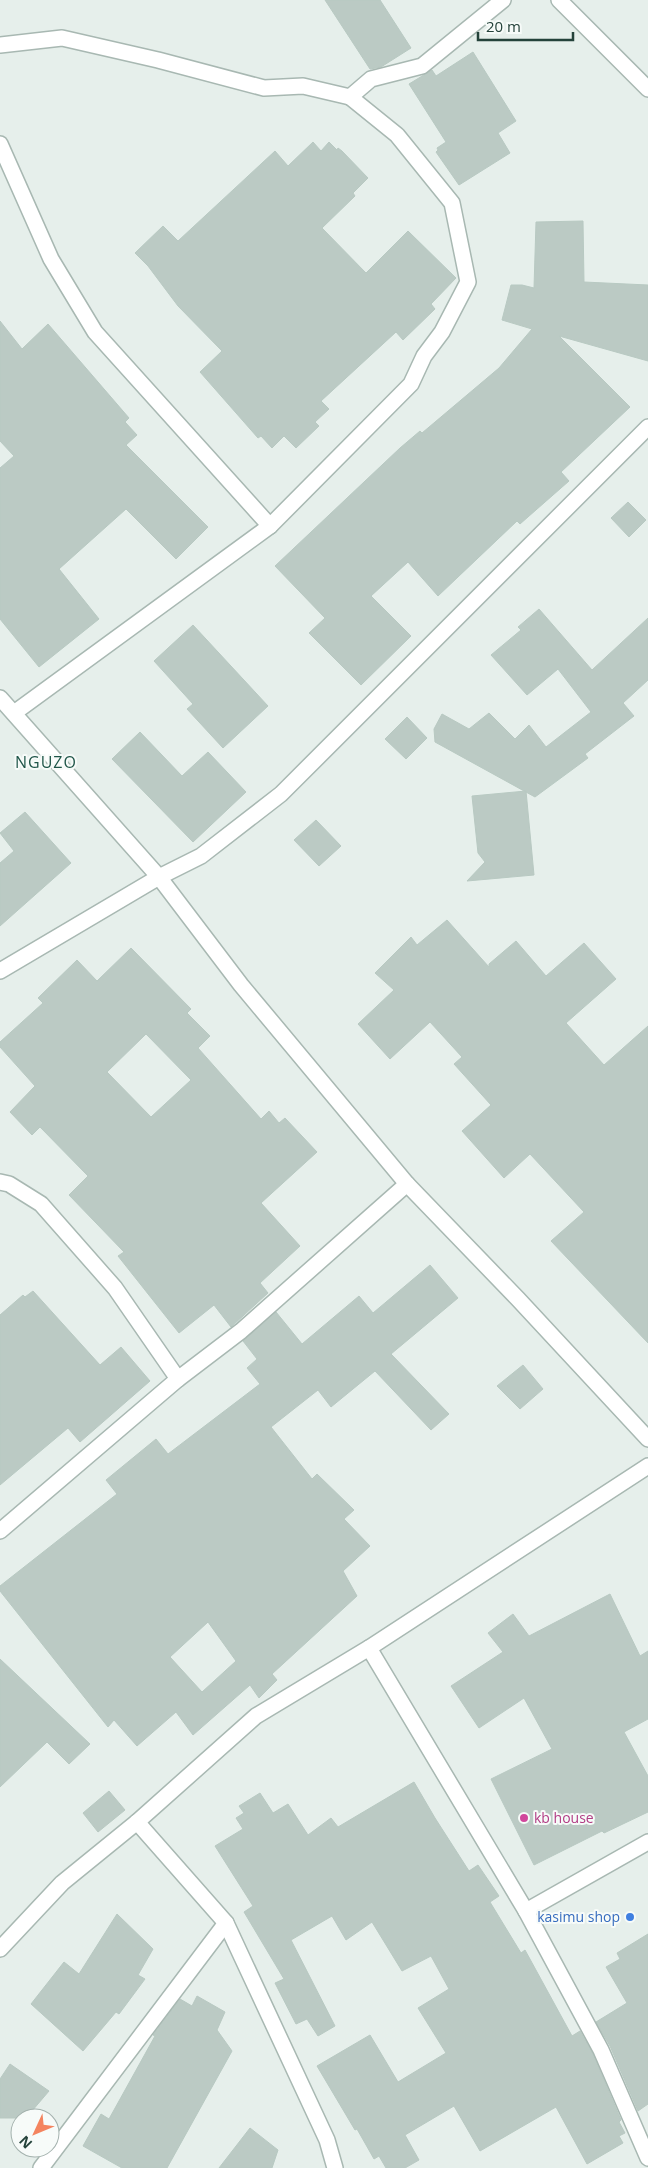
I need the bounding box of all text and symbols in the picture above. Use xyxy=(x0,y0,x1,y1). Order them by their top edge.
scale bar xyxy=(478,10,573,42)
text: 20 m xyxy=(486,16,521,36)
district label: NGUZO xyxy=(15,751,77,773)
place label: kb house xyxy=(534,1808,594,1827)
marker: kb house xyxy=(518,1812,530,1824)
place label: kasimu shop xyxy=(537,1907,620,1926)
marker: kasimu shop xyxy=(624,1911,636,1923)
north arrow xyxy=(10,2108,60,2158)
text: N xyxy=(14,2132,36,2153)

